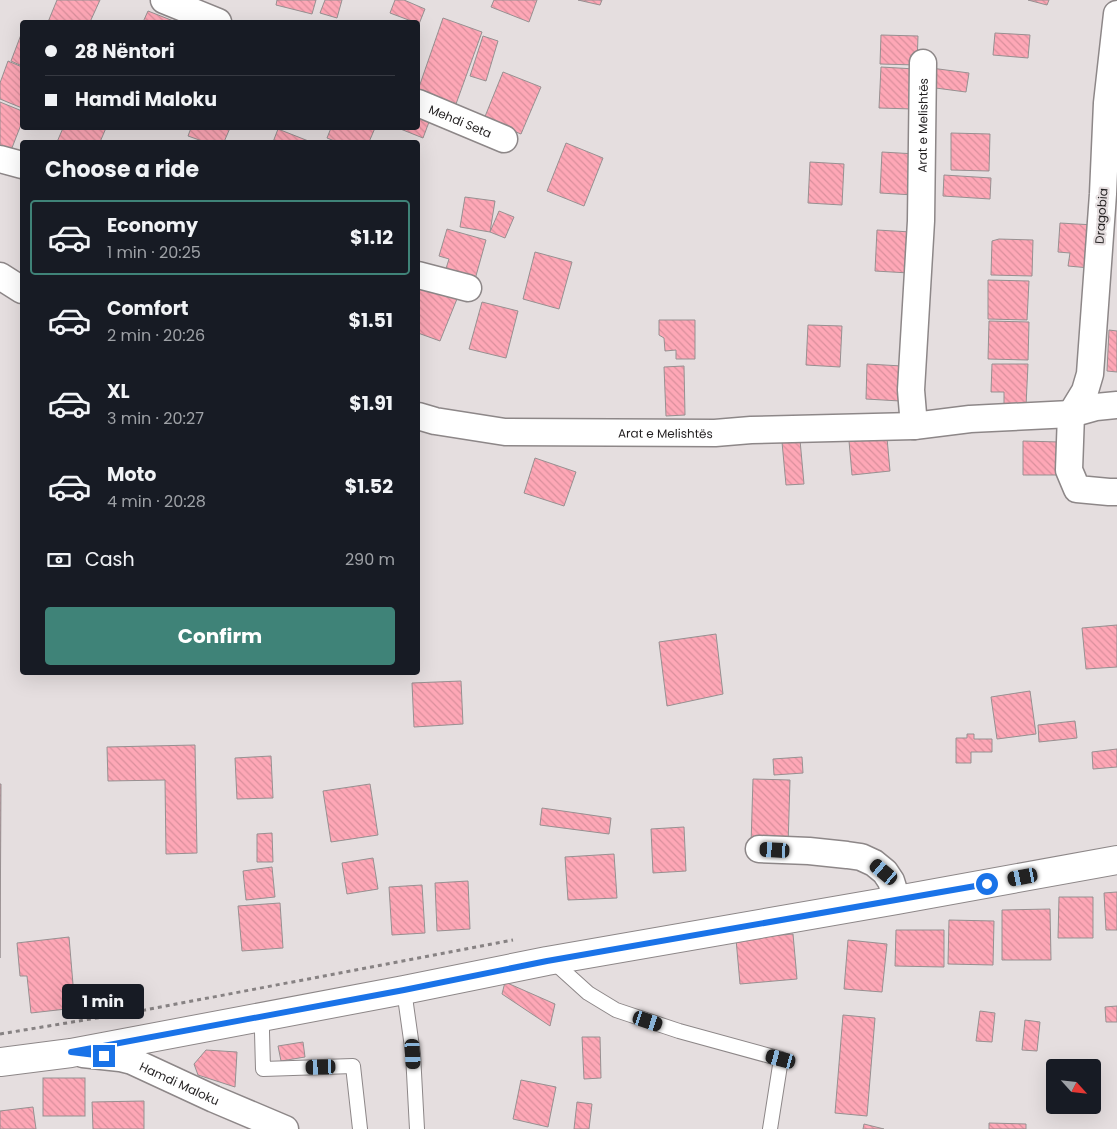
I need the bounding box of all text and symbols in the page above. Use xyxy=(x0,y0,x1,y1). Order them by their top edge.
text: 28 Nëntori xyxy=(75,38,175,65)
street label: Arat e Melishtës xyxy=(913,78,931,173)
text: Hamdi Maloku xyxy=(75,86,217,113)
street label: Mehdi Seta xyxy=(426,100,495,141)
text: Choose a ride xyxy=(45,154,199,185)
street label: Dragobia xyxy=(1091,187,1111,245)
text: Economy xyxy=(107,212,198,239)
icon: car xyxy=(47,215,92,260)
text: $1.12 xyxy=(350,224,393,251)
text: 1 min · 20:25 xyxy=(107,241,201,264)
text: Comfort xyxy=(107,295,189,322)
icon: car xyxy=(47,298,92,343)
text: $1.51 xyxy=(349,307,393,334)
text: 2 min · 20:26 xyxy=(107,324,205,347)
text: XL xyxy=(107,378,130,405)
icon: car xyxy=(47,381,92,426)
text: $1.91 xyxy=(349,390,393,417)
text: 3 min · 20:27 xyxy=(107,407,204,430)
street label: Arat e Melishtës xyxy=(618,424,713,441)
text: Moto xyxy=(107,461,156,488)
icon: car xyxy=(47,464,92,509)
text: $1.52 xyxy=(345,473,393,500)
text: 4 min · 20:28 xyxy=(107,490,206,513)
icon: cash xyxy=(45,546,73,574)
text: Cash xyxy=(85,546,135,573)
text: 290 m xyxy=(345,548,395,571)
button: Confirm xyxy=(45,607,395,665)
car xyxy=(759,842,790,858)
car xyxy=(867,857,900,887)
car xyxy=(1006,867,1039,887)
route start xyxy=(976,873,998,895)
callout: 1 min xyxy=(63,984,145,1018)
text: 1 min xyxy=(82,990,124,1013)
car xyxy=(631,1009,664,1033)
car xyxy=(404,1039,421,1069)
route end xyxy=(93,1045,115,1067)
car xyxy=(764,1048,797,1070)
street label: Hamdi Maloku xyxy=(137,1057,222,1109)
car xyxy=(305,1059,336,1075)
north arrow xyxy=(1046,1059,1101,1114)
map controls xyxy=(1046,1059,1101,1114)

